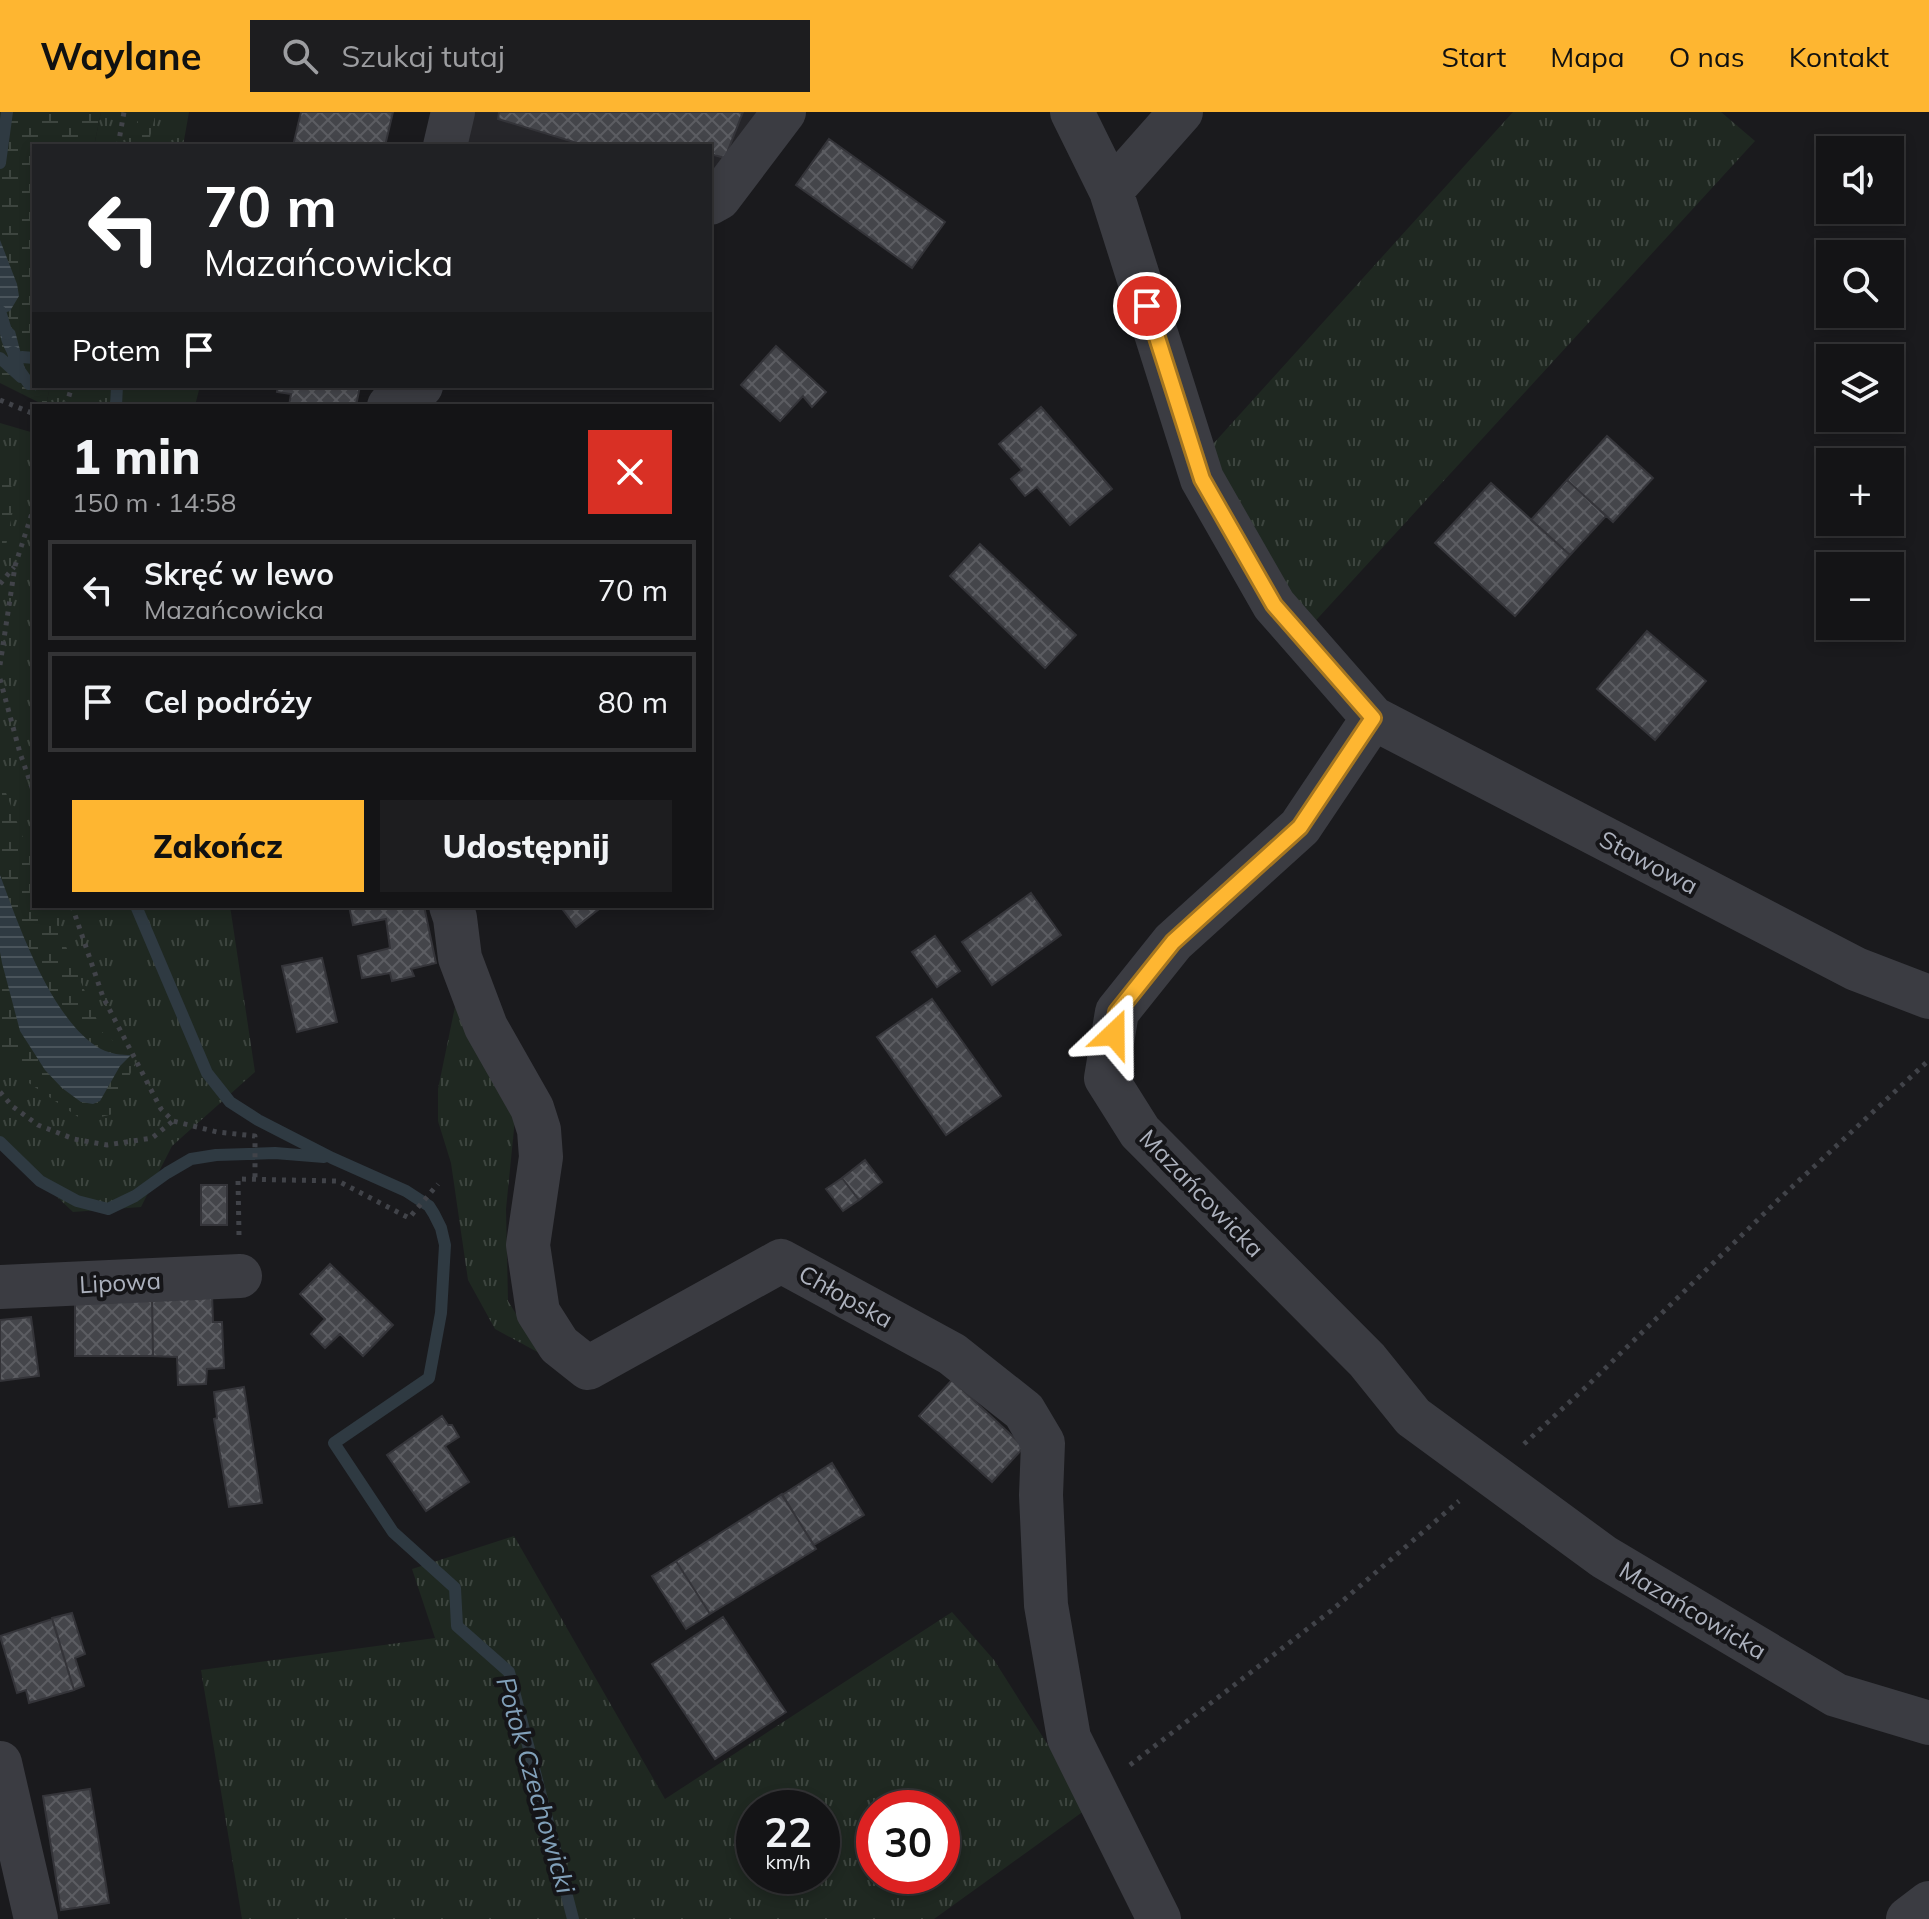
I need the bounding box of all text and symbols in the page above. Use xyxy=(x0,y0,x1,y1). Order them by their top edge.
search box xyxy=(250,20,810,92)
text: Waylane xyxy=(40,32,202,80)
icon: search xyxy=(278,34,322,78)
text: Szukaj tutaj xyxy=(342,37,505,75)
text: Start xyxy=(1442,39,1506,74)
text: Mapa xyxy=(1550,39,1625,74)
text: O nas xyxy=(1669,39,1745,74)
text: Kontakt xyxy=(1789,39,1889,74)
map controls xyxy=(1816,136,1904,640)
button: sound xyxy=(1816,136,1904,224)
text: 70 m xyxy=(204,171,337,241)
icon: left xyxy=(72,176,176,280)
text: Mazańcowicka xyxy=(204,240,453,285)
button: search xyxy=(1816,240,1904,328)
pin xyxy=(1113,272,1181,340)
icon: arrive xyxy=(1125,284,1169,328)
icon: arrive xyxy=(177,328,221,372)
text: Potem xyxy=(72,331,161,369)
button: layers xyxy=(1816,344,1904,432)
text: 1 min xyxy=(72,426,201,486)
button: close xyxy=(588,430,672,514)
button: + xyxy=(1816,448,1904,536)
text: 150 m · 14:58 xyxy=(72,486,236,519)
button: − xyxy=(1816,552,1904,640)
text: Skręć w lewo xyxy=(144,555,334,593)
icon: left xyxy=(76,568,120,612)
text: 70 m xyxy=(598,571,668,609)
text: Mazańcowicka xyxy=(144,593,324,626)
icon: arrive xyxy=(76,680,120,724)
text: Cel podróży xyxy=(144,683,312,721)
text: 80 m xyxy=(598,683,668,721)
button: Zakończ xyxy=(72,800,364,892)
button: Udostępnij xyxy=(380,800,672,892)
street label: Stawowa xyxy=(1595,824,1703,900)
position arrow xyxy=(1072,992,1156,1076)
street label: Mazańcowicka xyxy=(1134,1123,1270,1263)
street label: Chłopska xyxy=(794,1258,898,1334)
street label: Lipowa xyxy=(78,1265,162,1299)
street label: Mazańcowicka xyxy=(1614,1554,1772,1666)
water label: Potok Czechowicki xyxy=(489,1673,583,1898)
speed limit sign: 30 xyxy=(856,1790,960,1894)
text: 22 xyxy=(764,1807,812,1857)
text: km/h xyxy=(765,1849,811,1874)

